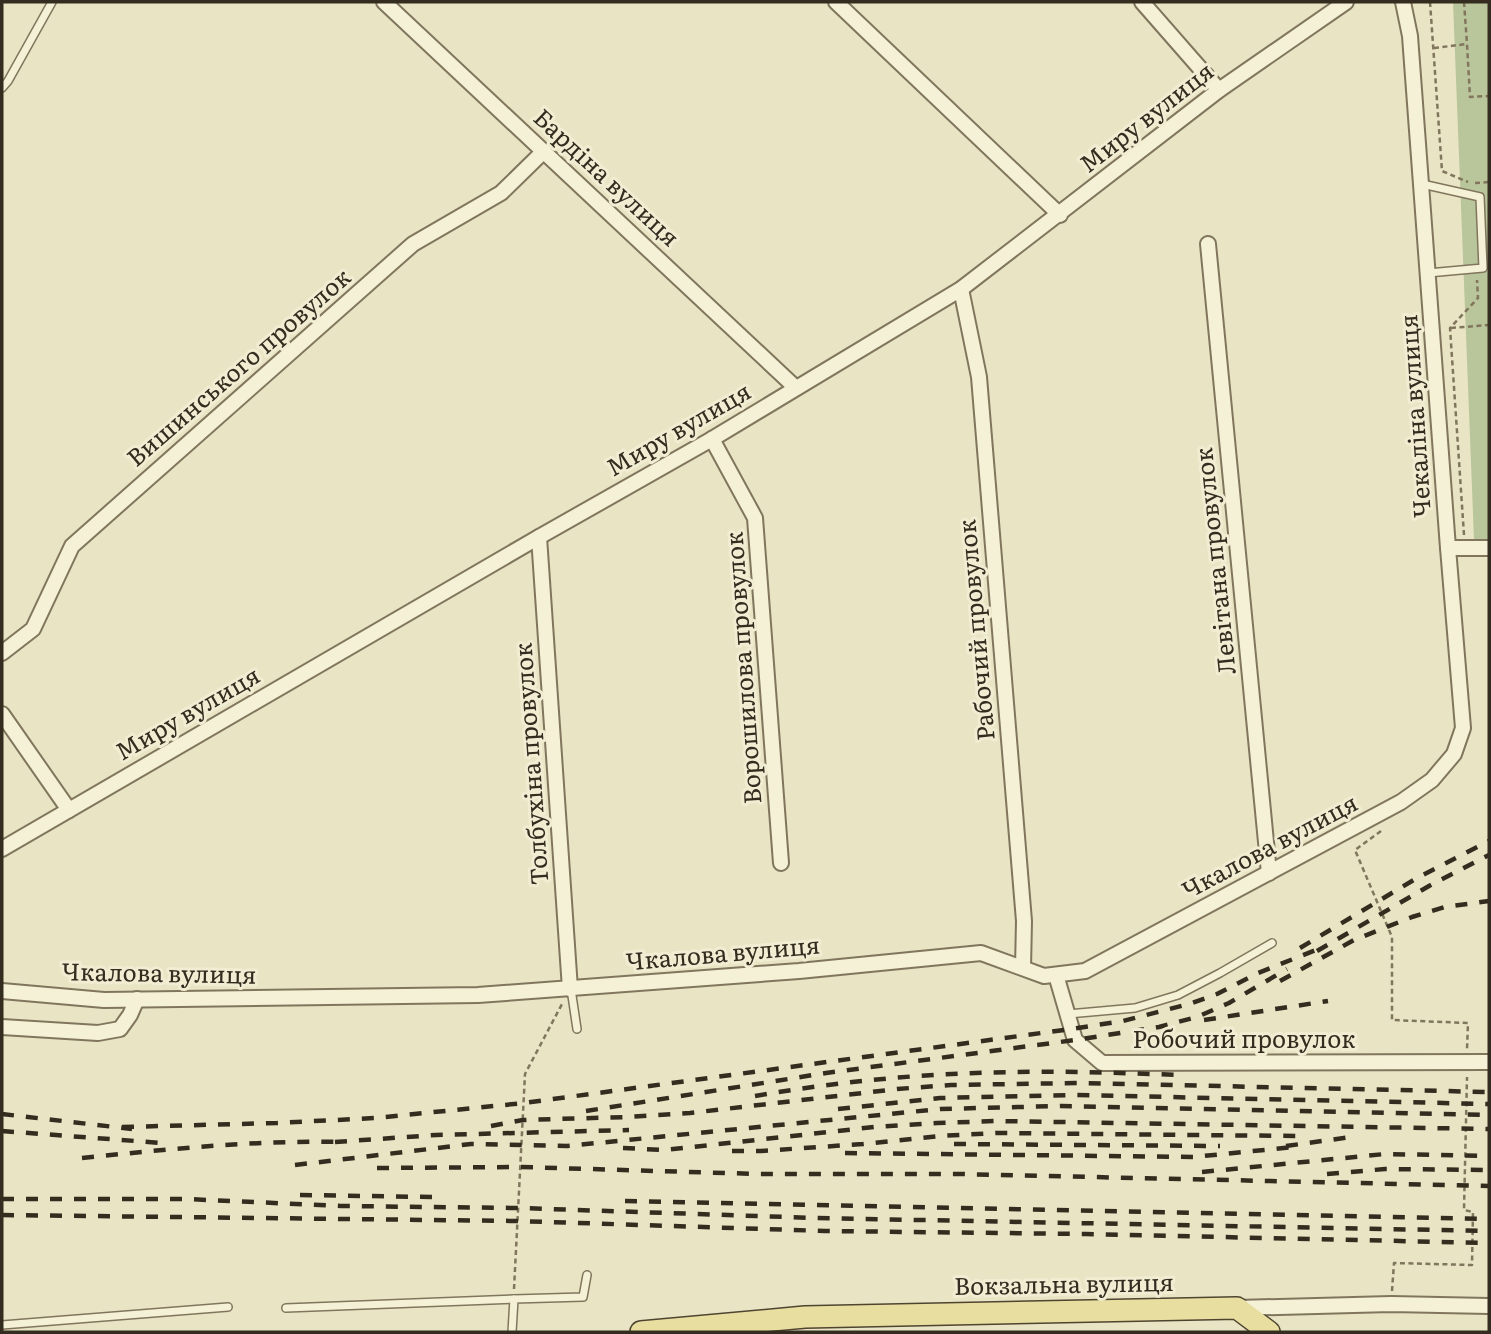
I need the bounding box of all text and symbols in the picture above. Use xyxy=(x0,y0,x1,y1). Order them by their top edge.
street label: Миру вулиця xyxy=(1071,52,1220,180)
street label: Бардіна вулиця xyxy=(527,99,689,253)
street label: Вишинського провулок xyxy=(118,259,357,473)
street label: Чекаліна вулиця xyxy=(1389,313,1438,519)
street label: Миру вулиця xyxy=(599,372,757,483)
street label: Левітана провулок xyxy=(1184,446,1243,676)
street label: Рабочий провулок xyxy=(947,518,1002,742)
street label: Ворошилова провулок xyxy=(715,531,768,806)
street label: Толбухіна провулок xyxy=(504,642,555,886)
street label: Миру вулиця xyxy=(108,656,266,767)
street label: Чкалова вулиця xyxy=(1175,784,1363,906)
street label: Чкалова вулиця xyxy=(624,926,821,977)
street label: Чкалова вулиця xyxy=(61,952,257,991)
street label: Робочий провулок xyxy=(1132,1020,1356,1055)
street label: Вокзальна вулиця xyxy=(954,1263,1174,1302)

